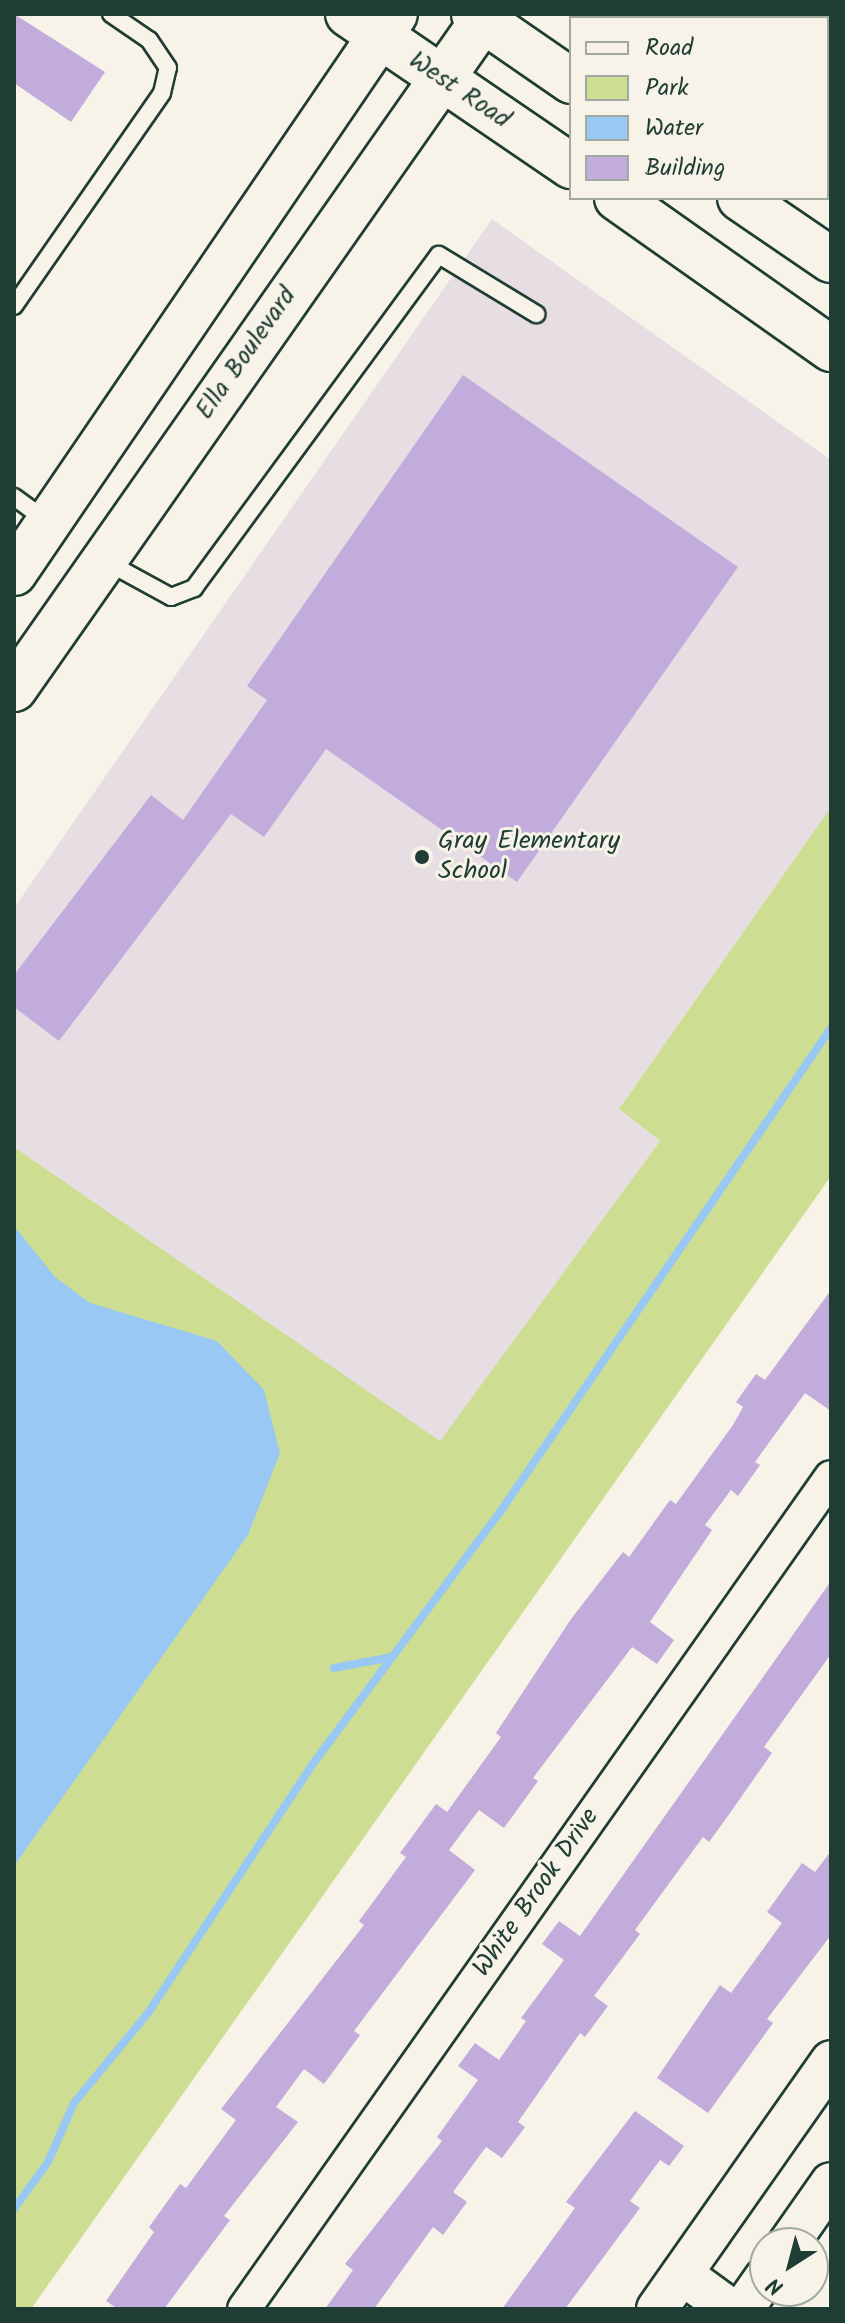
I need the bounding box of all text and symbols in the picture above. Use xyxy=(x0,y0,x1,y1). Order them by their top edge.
legend xyxy=(569,16,829,200)
text: Road xyxy=(645,29,693,68)
street label: West Road xyxy=(402,46,516,136)
text: Park xyxy=(645,69,689,108)
text: Water xyxy=(645,109,703,148)
text: Building xyxy=(645,149,725,188)
street label: Ella Boulevard xyxy=(190,282,304,426)
place label: Gray Elementary School xyxy=(438,826,620,888)
marker: Gray Elementary School xyxy=(413,848,431,866)
street label: White Brook Drive xyxy=(467,1803,607,1983)
north arrow xyxy=(749,2227,829,2307)
text: N xyxy=(760,2267,792,2303)

